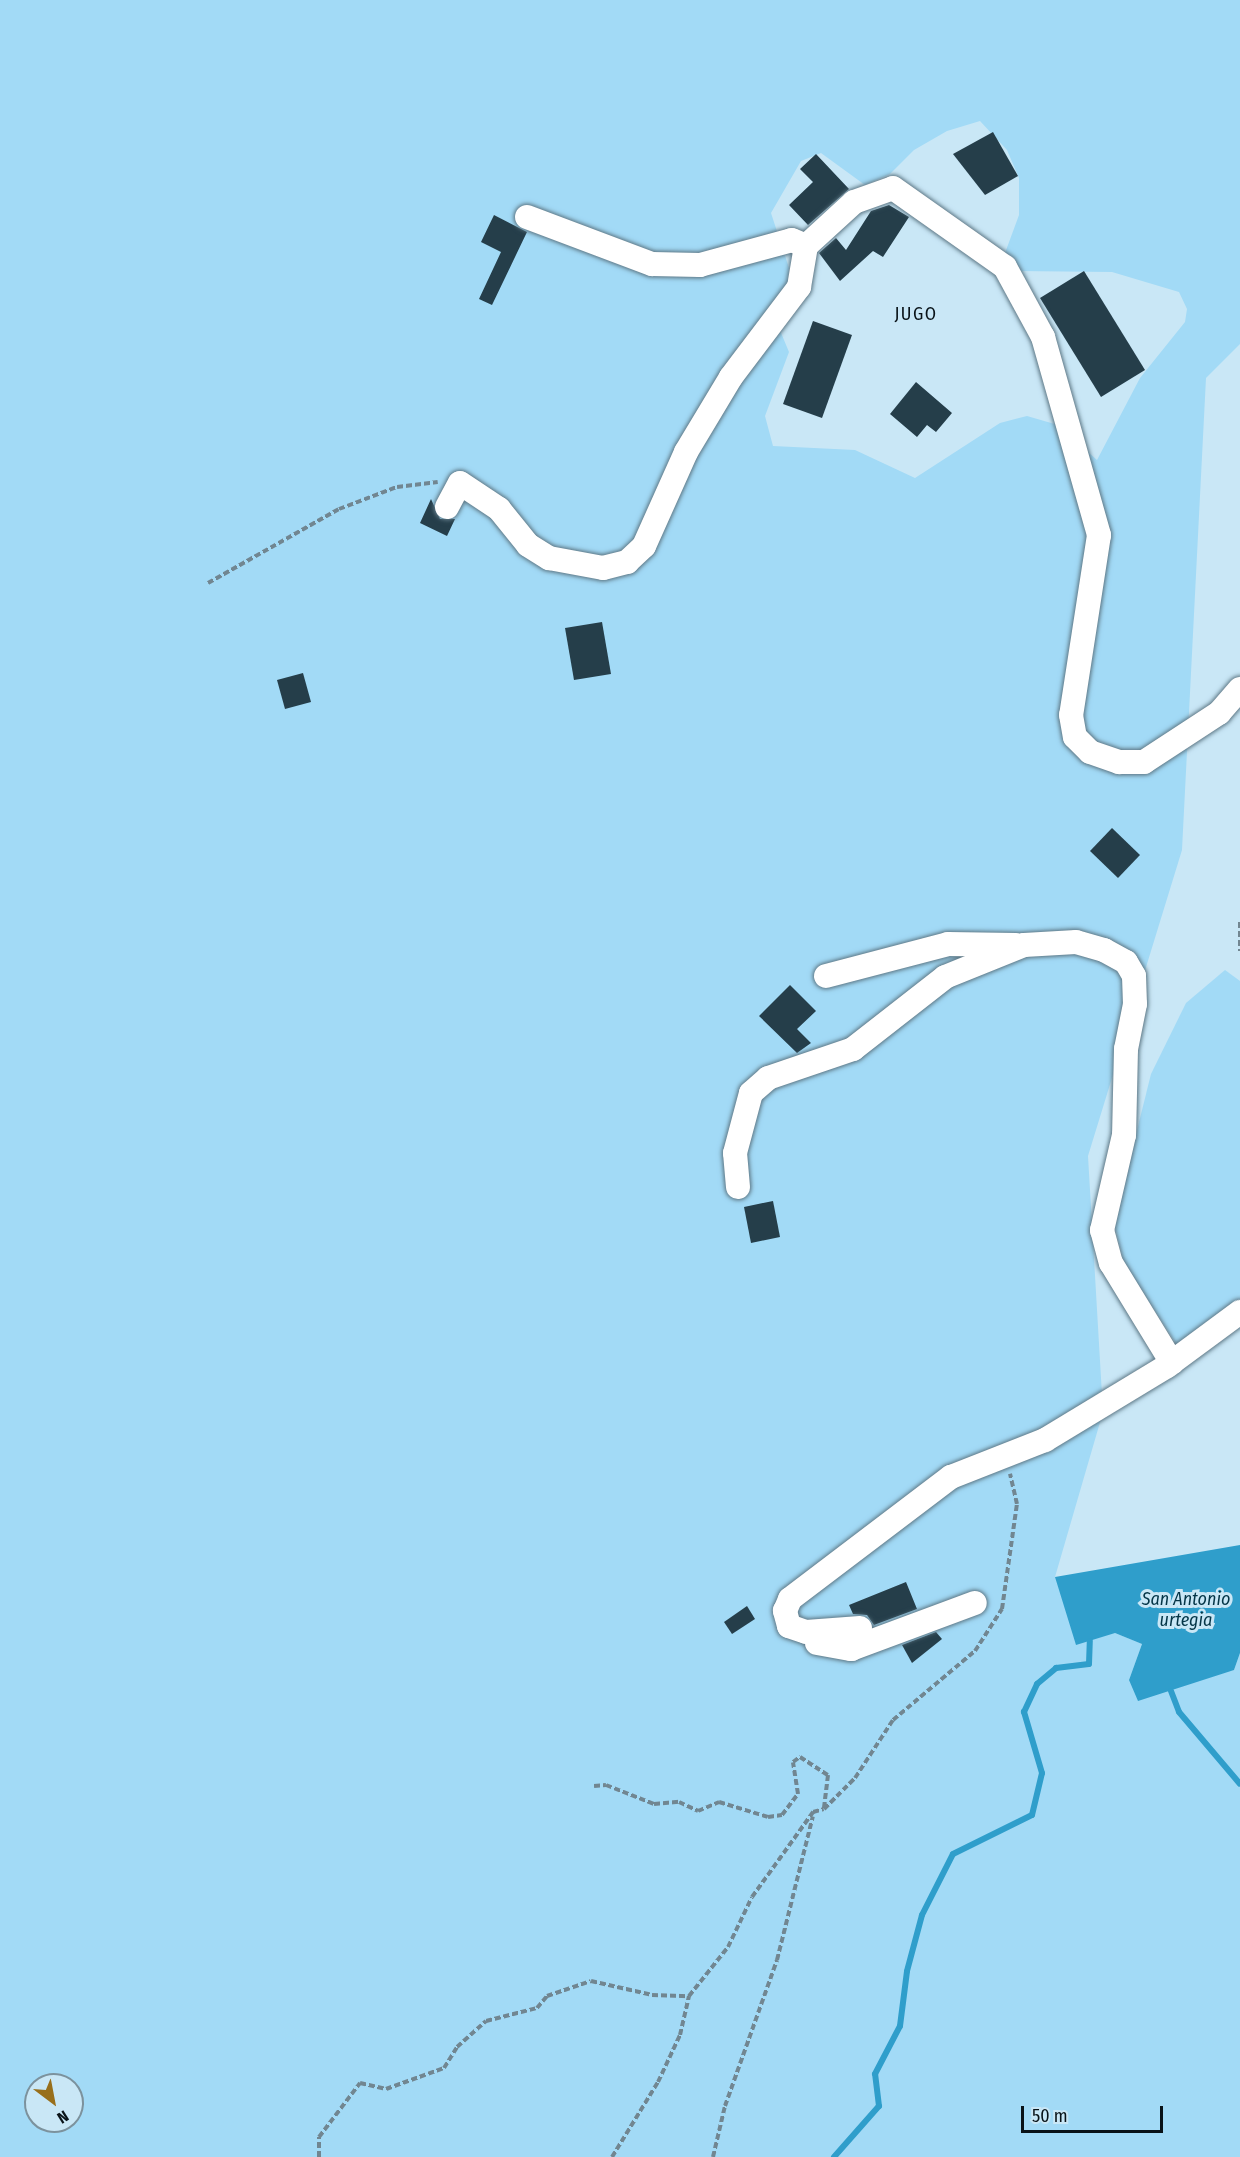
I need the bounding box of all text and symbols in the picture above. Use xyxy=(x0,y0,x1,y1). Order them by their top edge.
district label: JUGO xyxy=(894,303,938,325)
water label: San Antonio urtegia xyxy=(1142,1589,1230,1632)
north arrow xyxy=(24,2073,84,2133)
scale bar xyxy=(1024,2094,1166,2132)
text: 50 m xyxy=(1032,2105,1068,2127)
text: N xyxy=(54,2106,72,2128)

